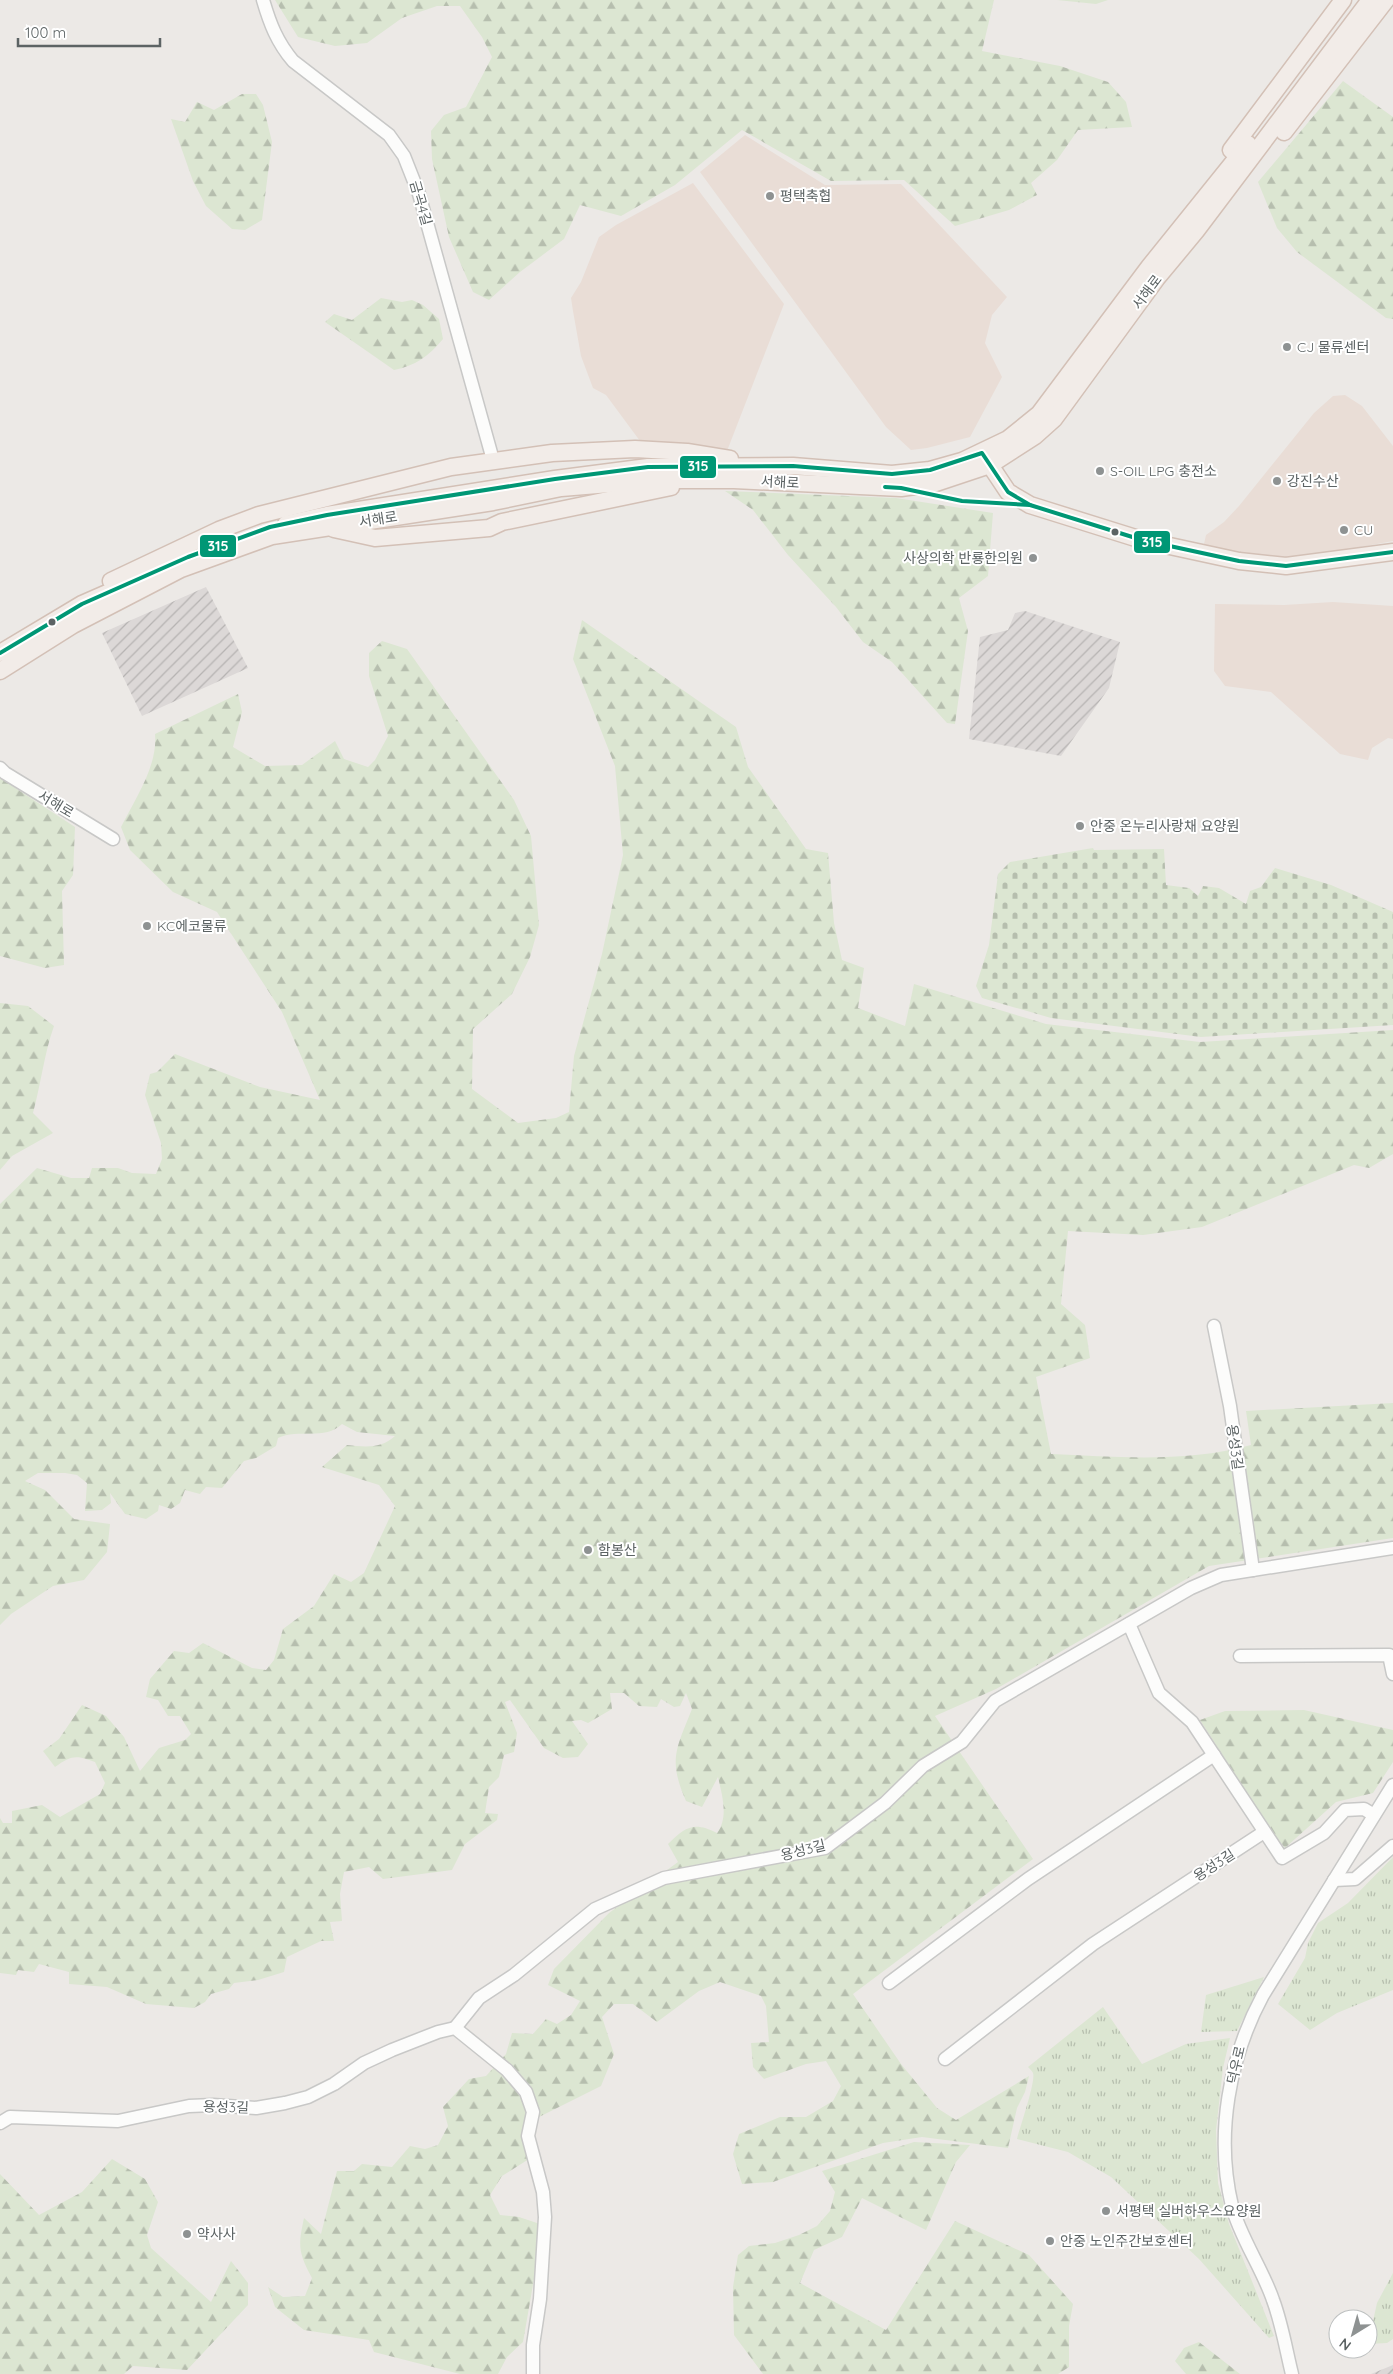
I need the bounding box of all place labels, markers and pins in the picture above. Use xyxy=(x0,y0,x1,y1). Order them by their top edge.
place label: 평택축협 xyxy=(780,187,832,205)
marker: 평택축협 xyxy=(764,190,776,202)
place label: CJ 물류센터 xyxy=(1297,338,1370,356)
marker: CJ 물류센터 xyxy=(1281,341,1293,353)
place label: S-OIL LPG 충전소 xyxy=(1110,462,1217,480)
marker: S-OIL LPG 충전소 xyxy=(1094,465,1106,477)
place label: 강진수산 xyxy=(1287,472,1339,490)
marker: 강진수산 xyxy=(1271,475,1283,487)
place label: CU xyxy=(1354,521,1373,539)
marker: CU xyxy=(1338,524,1350,536)
unlabelled marker xyxy=(1110,527,1120,537)
place label: 사상의학 반룡한의원 xyxy=(903,549,1023,567)
marker: 사상의학 반룡한의원 xyxy=(1027,552,1039,564)
unlabelled marker xyxy=(47,617,57,627)
place label: 안중 온누리사랑채 요양원 xyxy=(1090,817,1239,835)
marker: 안중 온누리사랑채 요양원 xyxy=(1074,820,1086,832)
place label: KC에코물류 xyxy=(157,917,227,935)
marker: KC에코물류 xyxy=(141,920,153,932)
place label: 함봉산 xyxy=(598,1541,637,1559)
marker: 함봉산 xyxy=(582,1544,594,1556)
place label: 서평택 실버하우스요양원 xyxy=(1116,2202,1262,2220)
marker: 서평택 실버하우스요양원 xyxy=(1100,2205,1112,2217)
place label: 약사사 xyxy=(197,2225,236,2243)
marker: 약사사 xyxy=(181,2228,193,2240)
place label: 안중 노인주간보호센터 xyxy=(1060,2232,1193,2250)
marker: 안중 노인주간보호센터 xyxy=(1044,2235,1056,2247)

